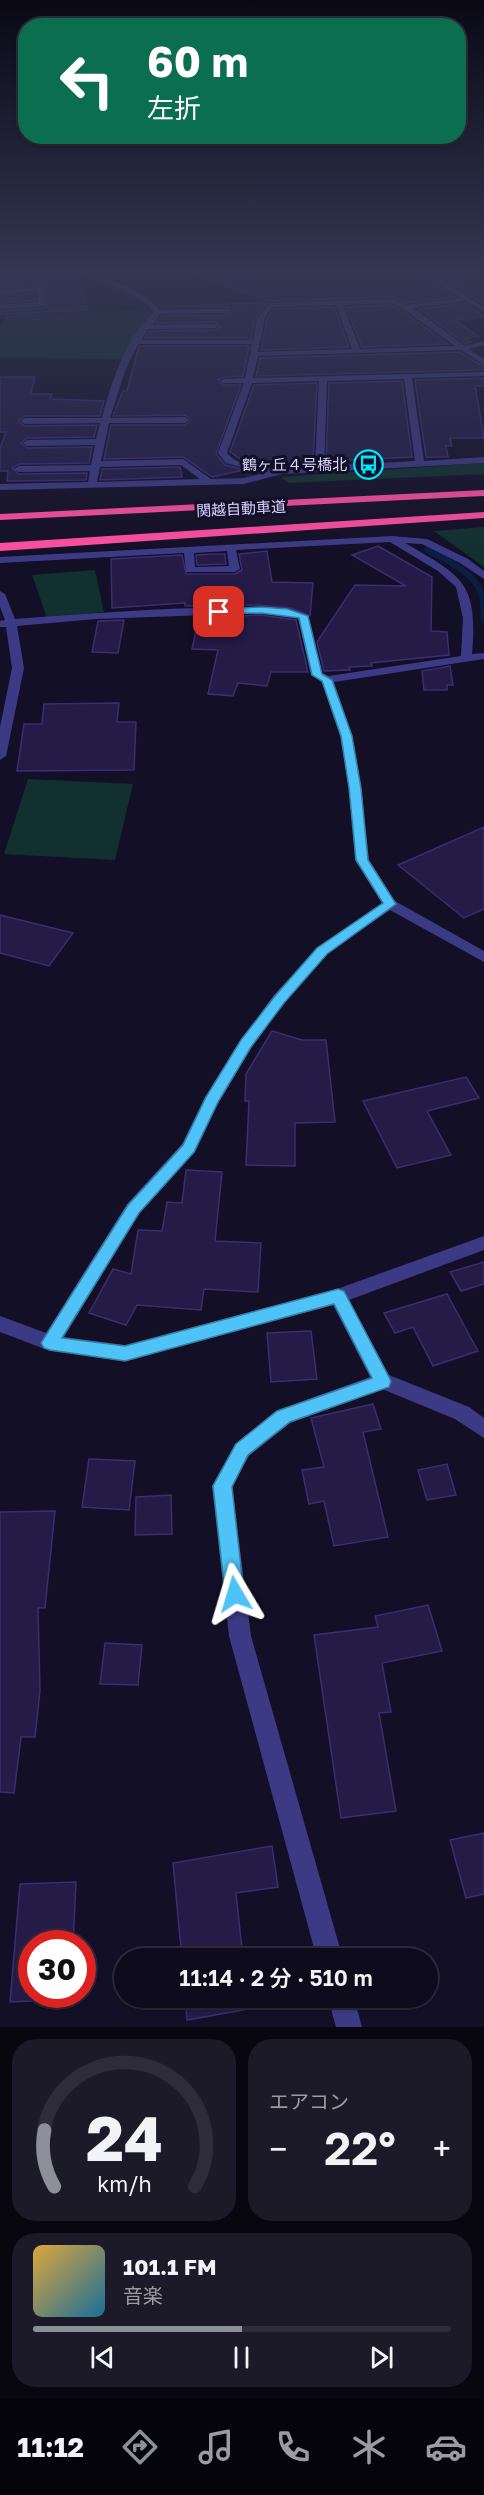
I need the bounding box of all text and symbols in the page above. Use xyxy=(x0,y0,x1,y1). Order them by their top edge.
text: 60 m xyxy=(147,36,248,86)
icon: left xyxy=(48,42,126,120)
text: 左折 xyxy=(147,92,201,124)
bus stop icon: 鶴ヶ丘４号橋北 xyxy=(352,448,384,480)
place label: 鶴ヶ丘４号橋北 xyxy=(242,455,347,473)
street label: 関越自動車道 xyxy=(196,497,286,519)
pin xyxy=(193,586,244,637)
icon: arrive xyxy=(202,595,235,628)
position arrow xyxy=(203,1562,267,1626)
speed limit sign: 30 xyxy=(18,1930,96,2008)
text: 11:14 · 2 分 · 510 m xyxy=(179,1964,373,1991)
text: エアコン xyxy=(269,2089,349,2113)
text: 24 xyxy=(85,2100,163,2175)
text: 22° xyxy=(324,2121,396,2175)
text: − xyxy=(269,2129,287,2168)
text: + xyxy=(433,2129,451,2168)
text: km/h xyxy=(97,2171,151,2197)
text: 101.1 FM xyxy=(123,2253,217,2280)
text: 音楽 xyxy=(123,2283,163,2307)
icon: previous xyxy=(86,2341,119,2374)
icon: pause xyxy=(225,2341,258,2374)
icon: next xyxy=(365,2341,398,2374)
icon: directions xyxy=(119,2426,161,2468)
icon: music xyxy=(195,2426,237,2468)
icon: phone xyxy=(272,2426,314,2468)
icon: climate xyxy=(348,2426,390,2468)
icon: car xyxy=(425,2426,467,2468)
text: 11:12 xyxy=(17,2431,84,2463)

